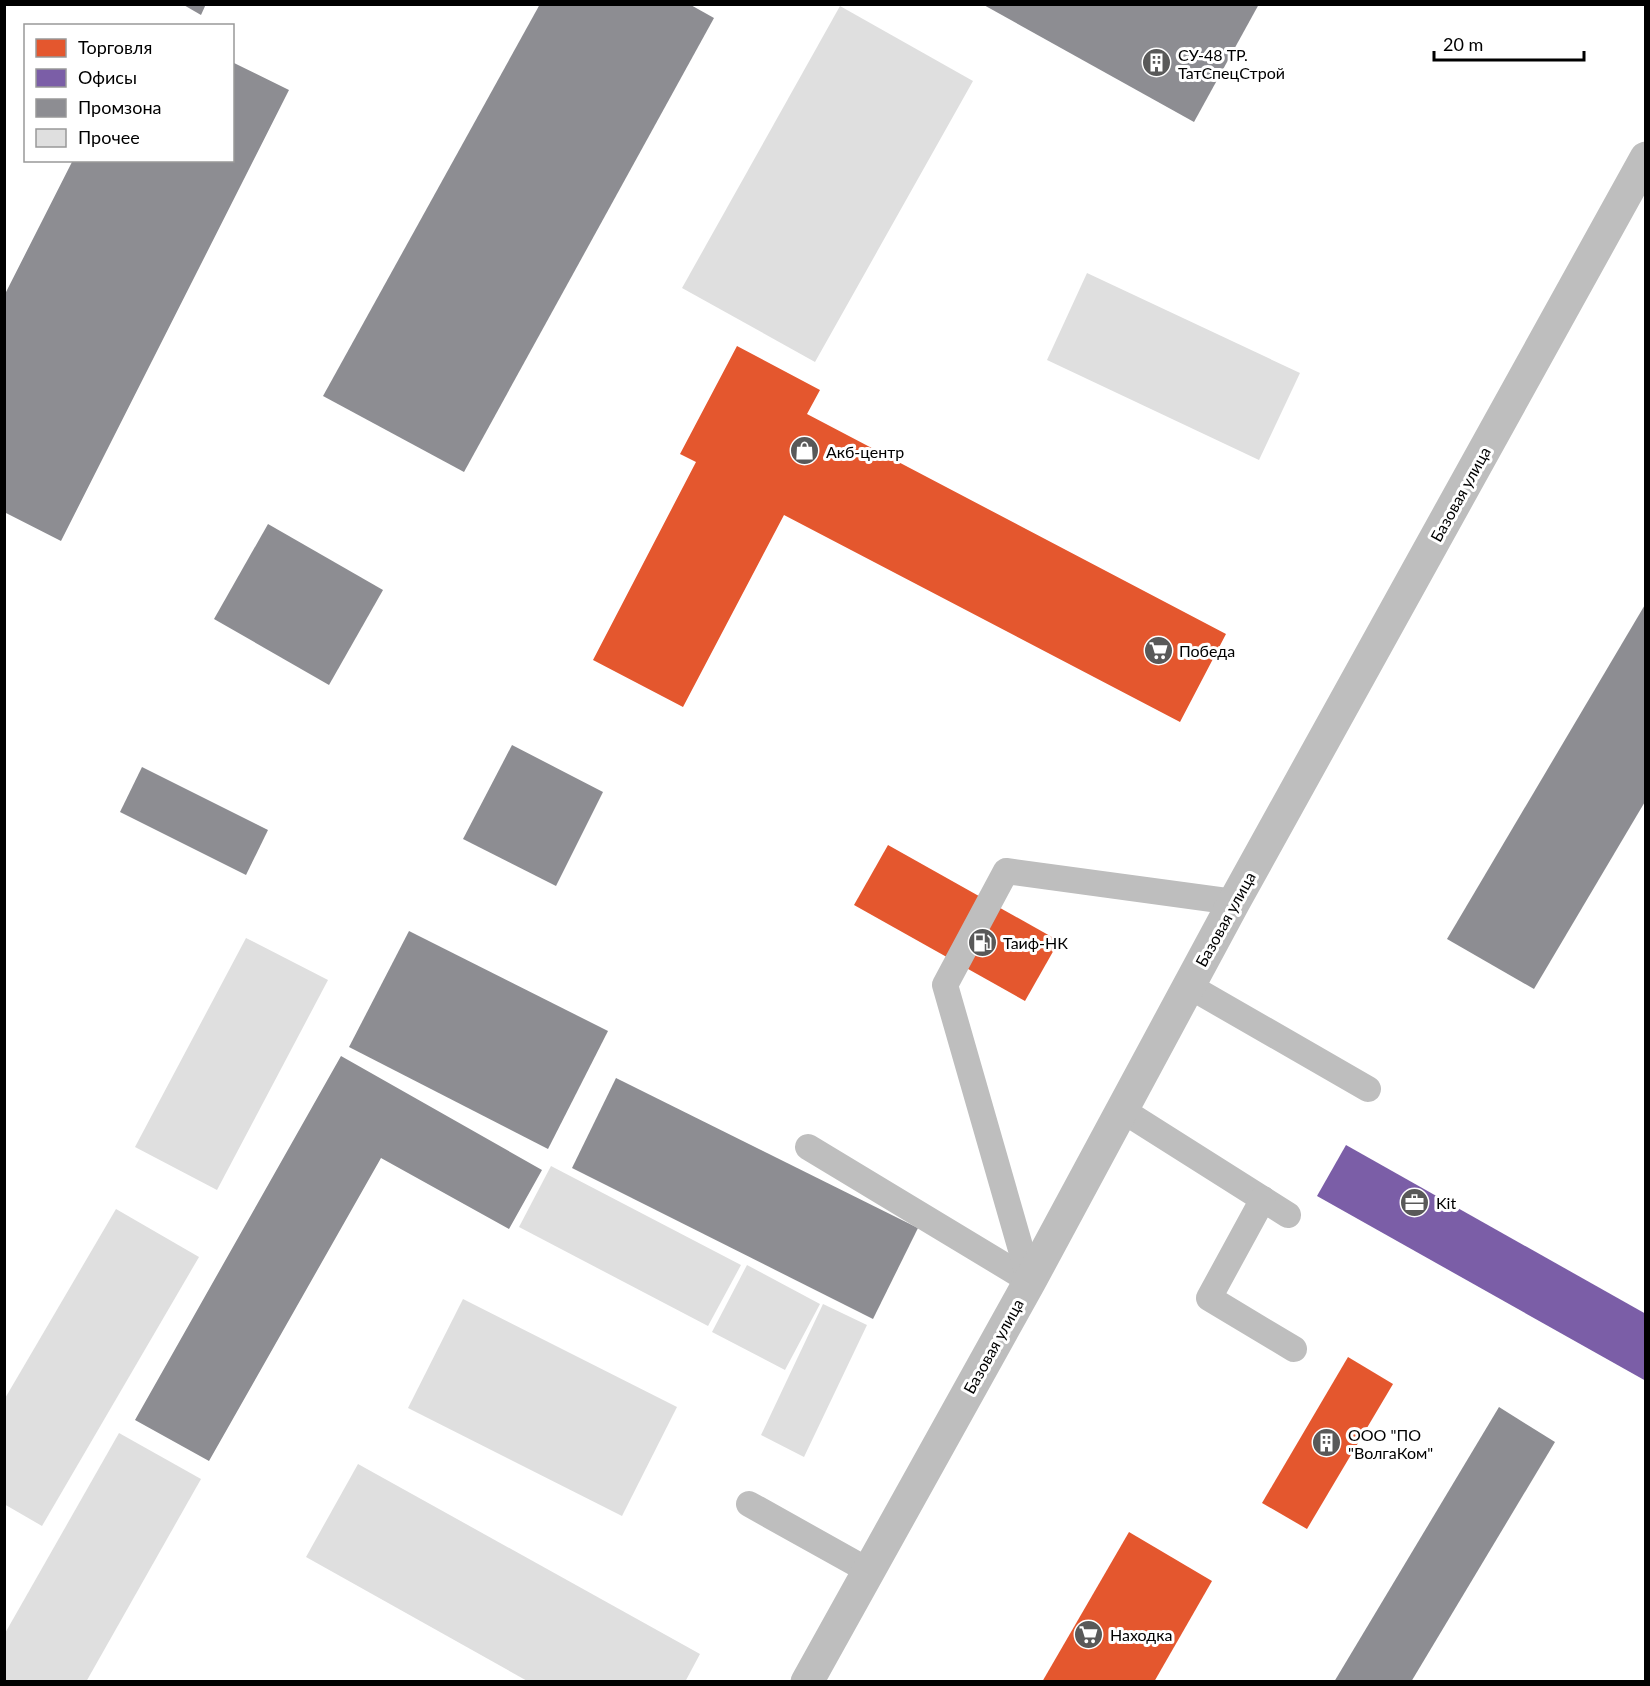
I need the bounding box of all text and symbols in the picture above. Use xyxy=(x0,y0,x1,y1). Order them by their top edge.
legend xyxy=(24,24,234,162)
scale bar xyxy=(1434,24,1584,62)
text: 20 m xyxy=(1443,33,1483,55)
text: Торговля xyxy=(78,36,152,58)
place label: СУ-48 ТР. ТатСпецСтрой xyxy=(1178,45,1285,82)
building icon: СУ-48 ТР. ТатСпецСтрой xyxy=(1141,47,1173,79)
text: Офисы xyxy=(78,66,137,88)
text: Промзона xyxy=(78,96,161,118)
text: Прочее xyxy=(78,126,140,148)
shop icon: Акб-центр xyxy=(789,435,821,467)
place label: Акб-центр xyxy=(826,442,904,461)
street label: Базовая улица xyxy=(1426,443,1494,545)
supermarket icon: Победа xyxy=(1142,634,1174,666)
place label: Победа xyxy=(1179,641,1235,660)
street label: Базовая улица xyxy=(1191,868,1259,970)
fuel station icon: Таиф-НК xyxy=(966,926,998,958)
place label: Таиф-НК xyxy=(1003,933,1068,952)
office icon: Kit xyxy=(1399,1186,1431,1218)
place label: Kit xyxy=(1436,1193,1456,1212)
street label: Базовая улица xyxy=(959,1295,1027,1397)
place label: ООО "ПО "ВолгаКом" xyxy=(1348,1425,1433,1462)
building icon: ООО "ПО "ВолгаКом" xyxy=(1311,1427,1343,1459)
supermarket icon: Находка xyxy=(1073,1618,1105,1650)
place label: Находка xyxy=(1110,1625,1172,1644)

